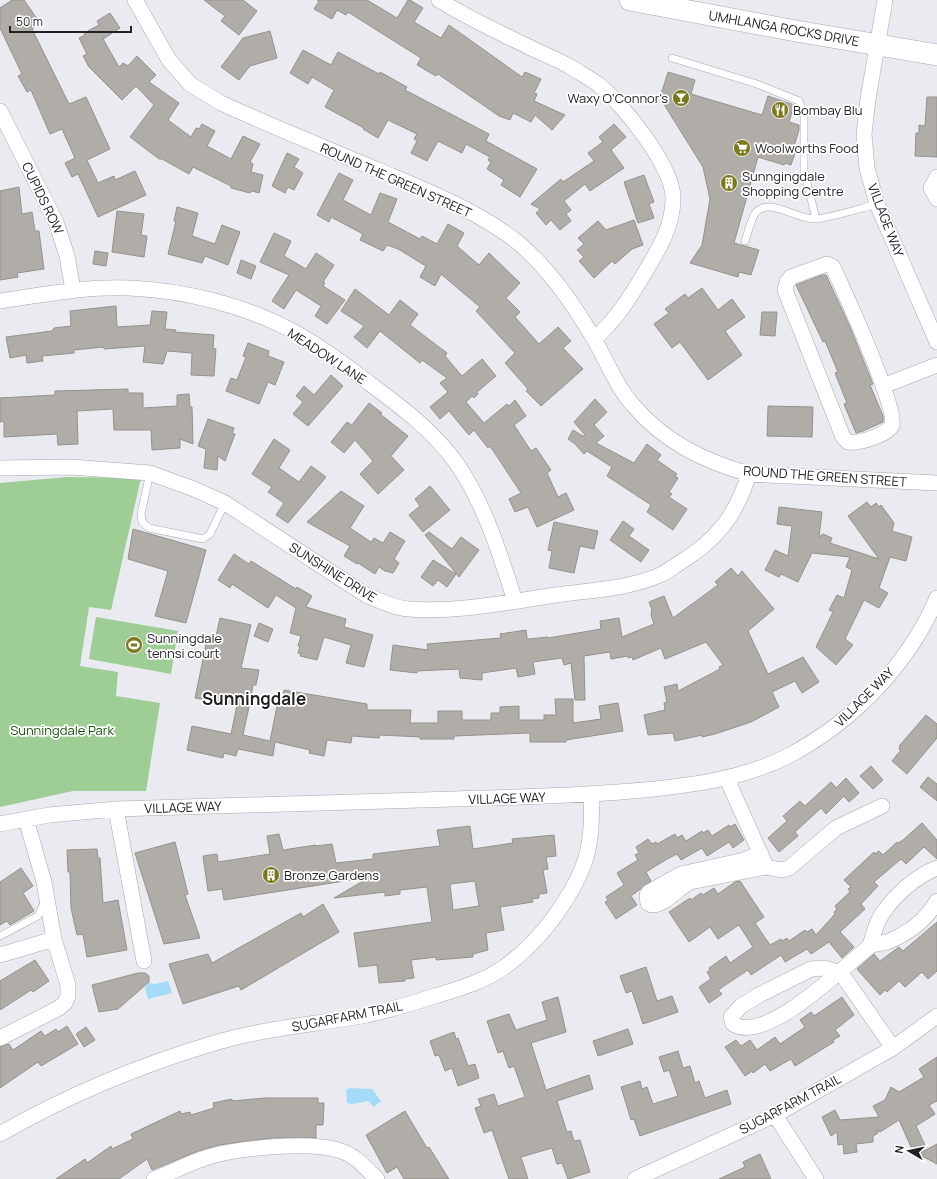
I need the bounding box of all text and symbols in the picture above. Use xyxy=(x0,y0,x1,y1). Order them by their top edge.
street label: UMHLANGA ROCKS DRIVE xyxy=(707,6,861,50)
scale bar xyxy=(10,8,131,34)
text: 50 m xyxy=(16,13,43,30)
bar icon: Waxy O'Connor's xyxy=(671,88,691,108)
place label: Waxy O'Connor's xyxy=(567,89,668,107)
restaurant icon: Bombay Blu xyxy=(770,100,790,120)
place label: Bombay Blu xyxy=(793,101,862,119)
street label: ROUND THE GREEN STREET xyxy=(318,138,475,222)
supermarket icon: Woolworths Food xyxy=(732,138,752,158)
place label: Woolworths Food xyxy=(755,139,859,157)
street label: CUPIDS ROW xyxy=(18,159,68,237)
place label: Sunngingdale Shopping Centre xyxy=(742,167,844,200)
building icon: Sunngingdale Shopping Centre xyxy=(719,173,739,193)
street label: VILLAGE WAY xyxy=(864,181,909,260)
street label: MEADOW LANE xyxy=(284,324,370,388)
street label: ROUND THE GREEN STREET xyxy=(743,461,908,491)
street label: SUNSHINE DRIVE xyxy=(286,538,380,606)
place label: Sunningdale tennsi court xyxy=(147,629,223,662)
sports icon: Sunningdale tennsi court xyxy=(124,635,144,655)
street label: VILLAGE WAY xyxy=(830,663,898,731)
district label: Sunningdale xyxy=(202,687,306,710)
park label: Sunningdale Park xyxy=(10,721,114,739)
street label: VILLAGE WAY xyxy=(468,788,547,808)
street label: VILLAGE WAY xyxy=(144,797,223,817)
building icon: Bronze Gardens xyxy=(261,865,281,885)
place label: Bronze Gardens xyxy=(284,866,379,884)
street label: SUGARFARM TRAIL xyxy=(290,996,404,1036)
street label: SUGARFARM TRAIL xyxy=(736,1069,844,1138)
north arrow xyxy=(889,1131,929,1171)
text: N xyxy=(891,1144,907,1154)

